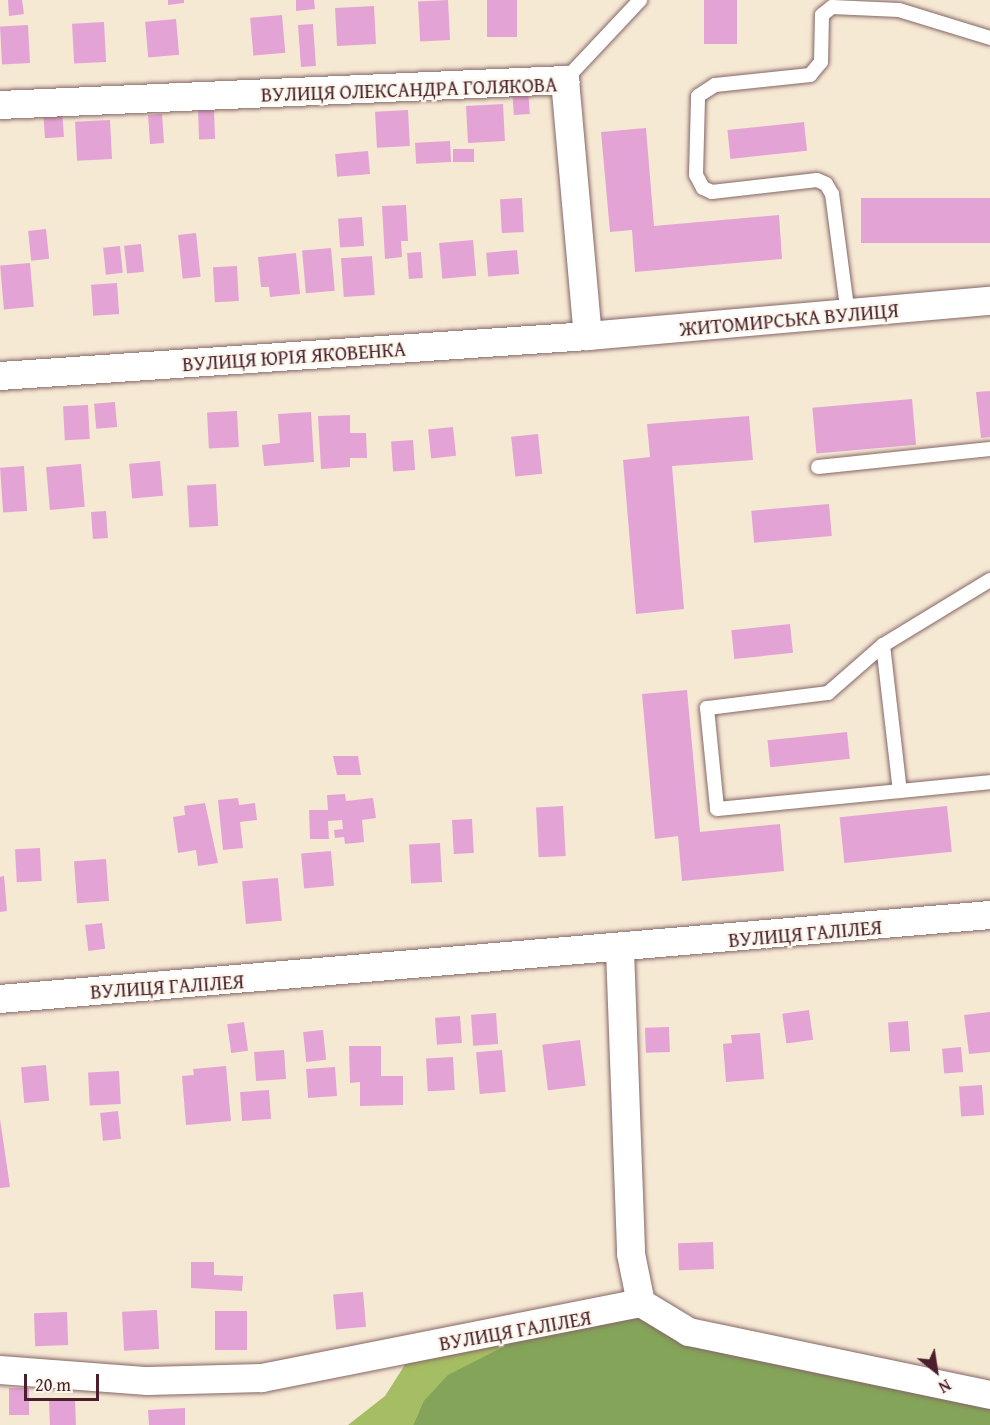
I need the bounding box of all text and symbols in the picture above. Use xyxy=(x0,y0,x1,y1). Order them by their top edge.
street label: ВУЛИЦЯ ОЛЕКСАНДРА ГОЛЯКОВА xyxy=(260,72,558,106)
street label: ЖИТОМИРСЬКА ВУЛИЦЯ xyxy=(679,297,899,341)
street label: ВУЛИЦЯ ЮРІЯ ЯКОВЕНКА xyxy=(181,336,407,376)
street label: ВУЛИЦЯ ГАЛІЛЕЯ xyxy=(727,914,883,952)
street label: ВУЛИЦЯ ГАЛІЛЕЯ xyxy=(89,969,245,1003)
street label: ВУЛИЦЯ ГАЛІЛЕЯ xyxy=(437,1305,593,1355)
north arrow xyxy=(906,1341,966,1401)
scale bar xyxy=(27,1362,102,1400)
text: 20 m xyxy=(35,1371,71,1398)
text: N xyxy=(934,1374,956,1400)

